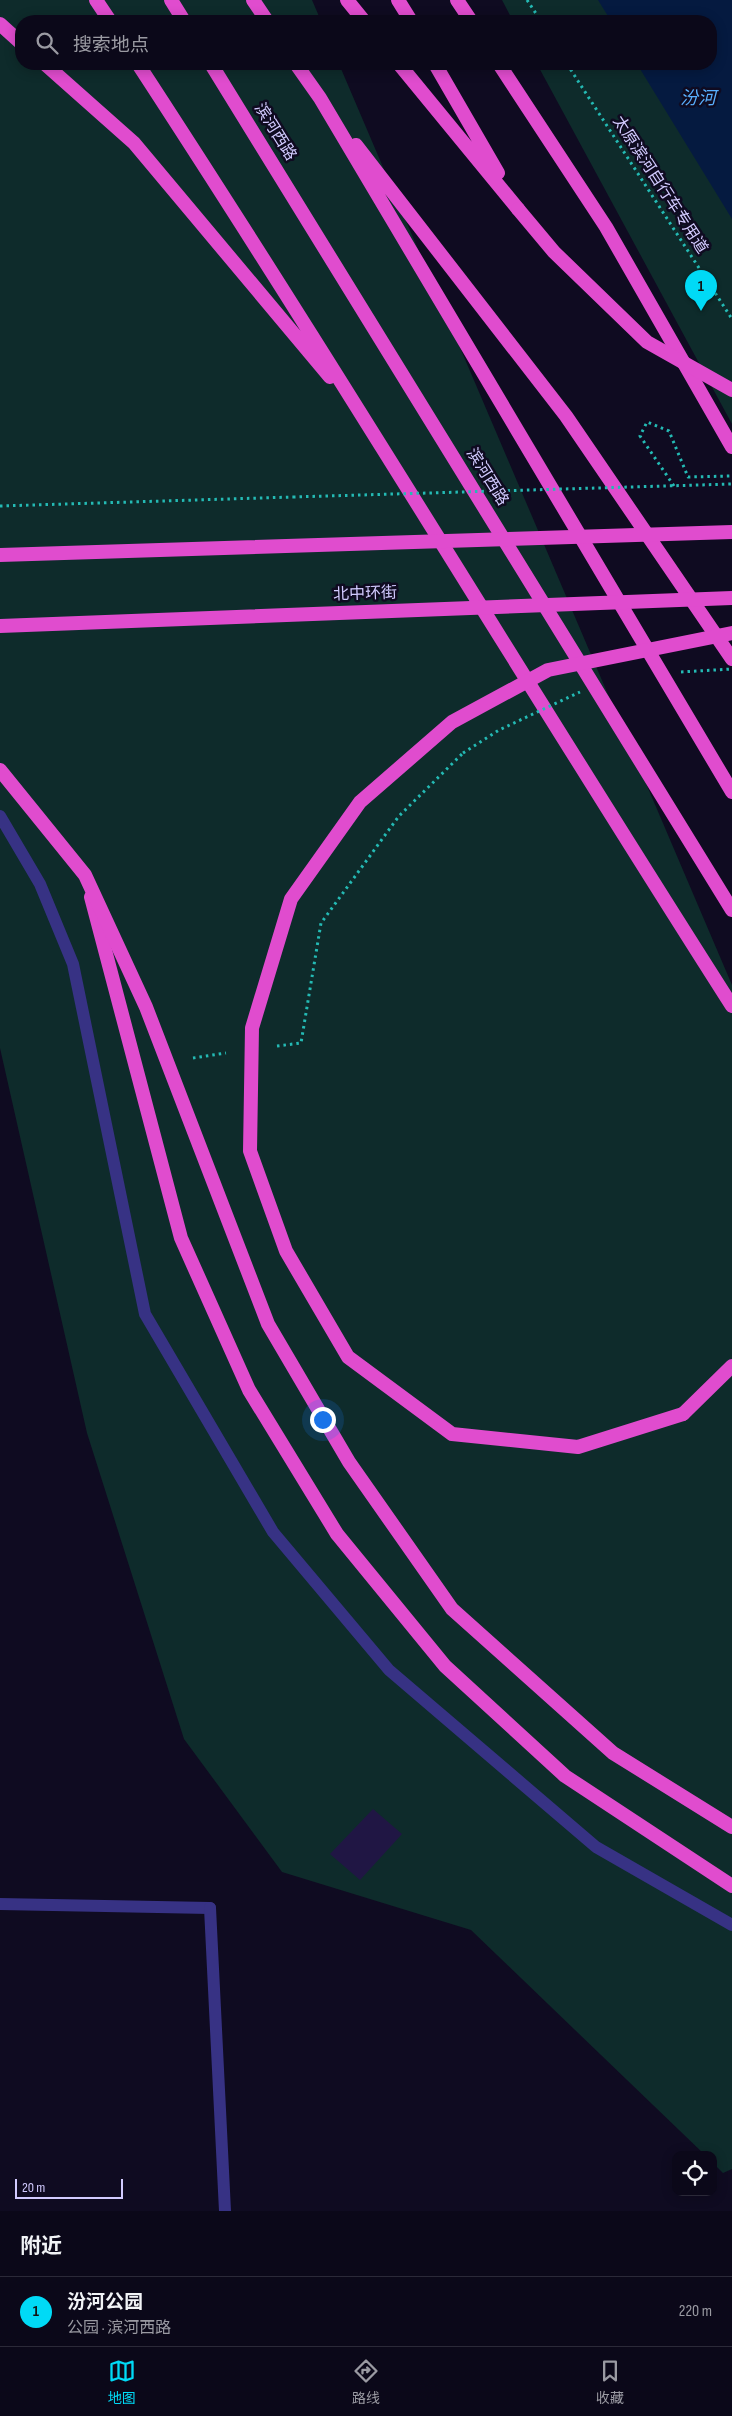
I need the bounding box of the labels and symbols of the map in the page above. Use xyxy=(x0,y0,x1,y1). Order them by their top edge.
water label: 汾河 xyxy=(680,88,719,109)
street label: 滨河西路 xyxy=(250,100,300,164)
street label: 太原滨河自行车专用道 xyxy=(608,113,712,257)
pin: 1 xyxy=(685,270,717,311)
street label: 滨河西路 xyxy=(462,445,512,509)
street label: 北中环街 xyxy=(333,583,397,605)
your location xyxy=(310,1407,336,1433)
scale bar xyxy=(15,2176,122,2199)

